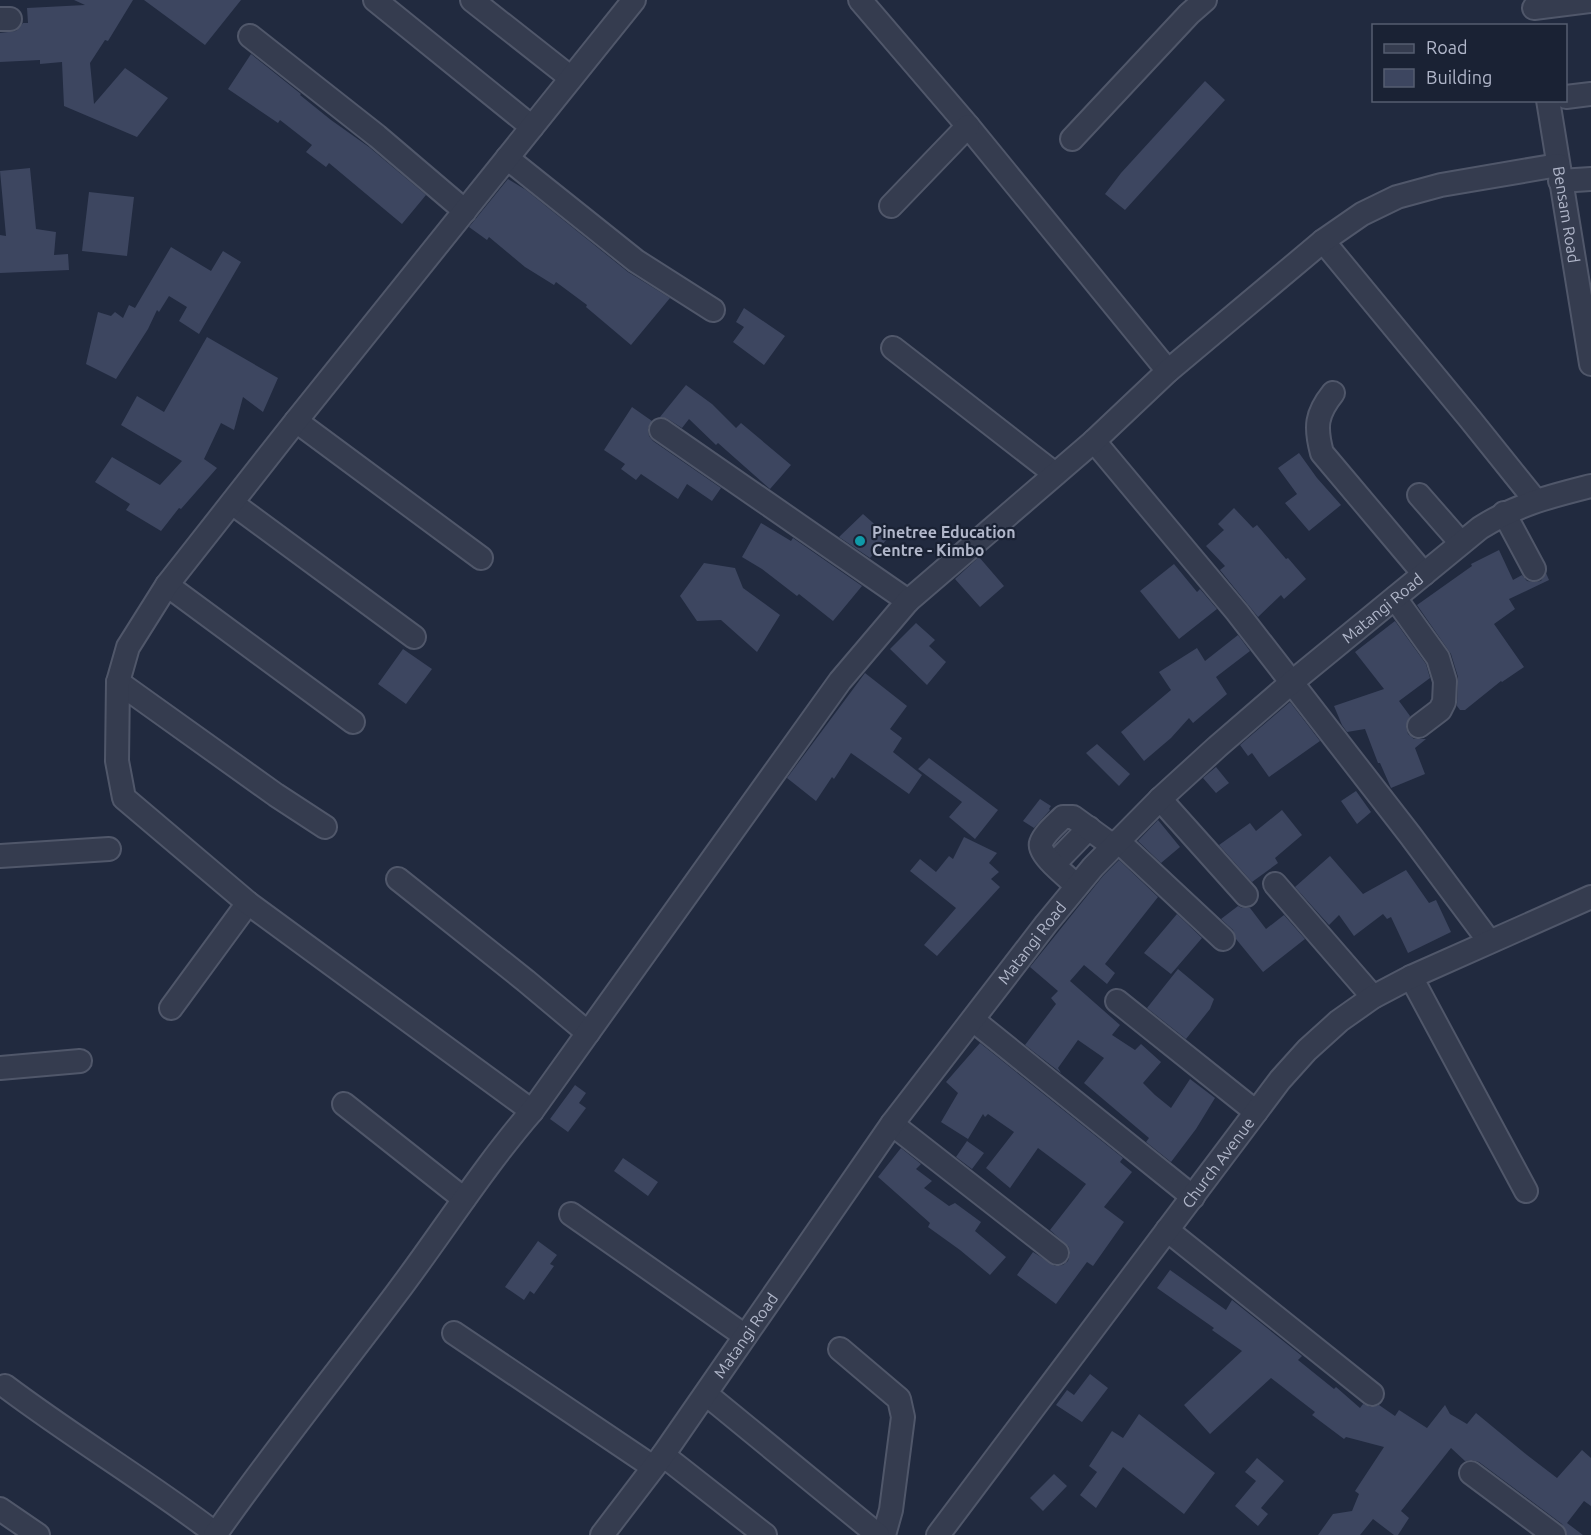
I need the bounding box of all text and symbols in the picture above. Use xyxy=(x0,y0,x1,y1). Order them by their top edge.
legend xyxy=(1372,24,1567,102)
text: Road xyxy=(1426,37,1468,57)
text: Building xyxy=(1426,67,1492,87)
street label: Bensam Road xyxy=(1550,165,1583,264)
place label: Pinetree Education Centre - Kimbo xyxy=(872,523,1016,559)
marker: Pinetree Education Centre - Kimbo xyxy=(853,534,867,548)
street label: Matangi Road xyxy=(1338,570,1427,647)
street label: Matangi Road xyxy=(994,898,1070,988)
street label: Church Avenue xyxy=(1178,1114,1258,1211)
street label: Matangi Road xyxy=(710,1289,781,1381)

